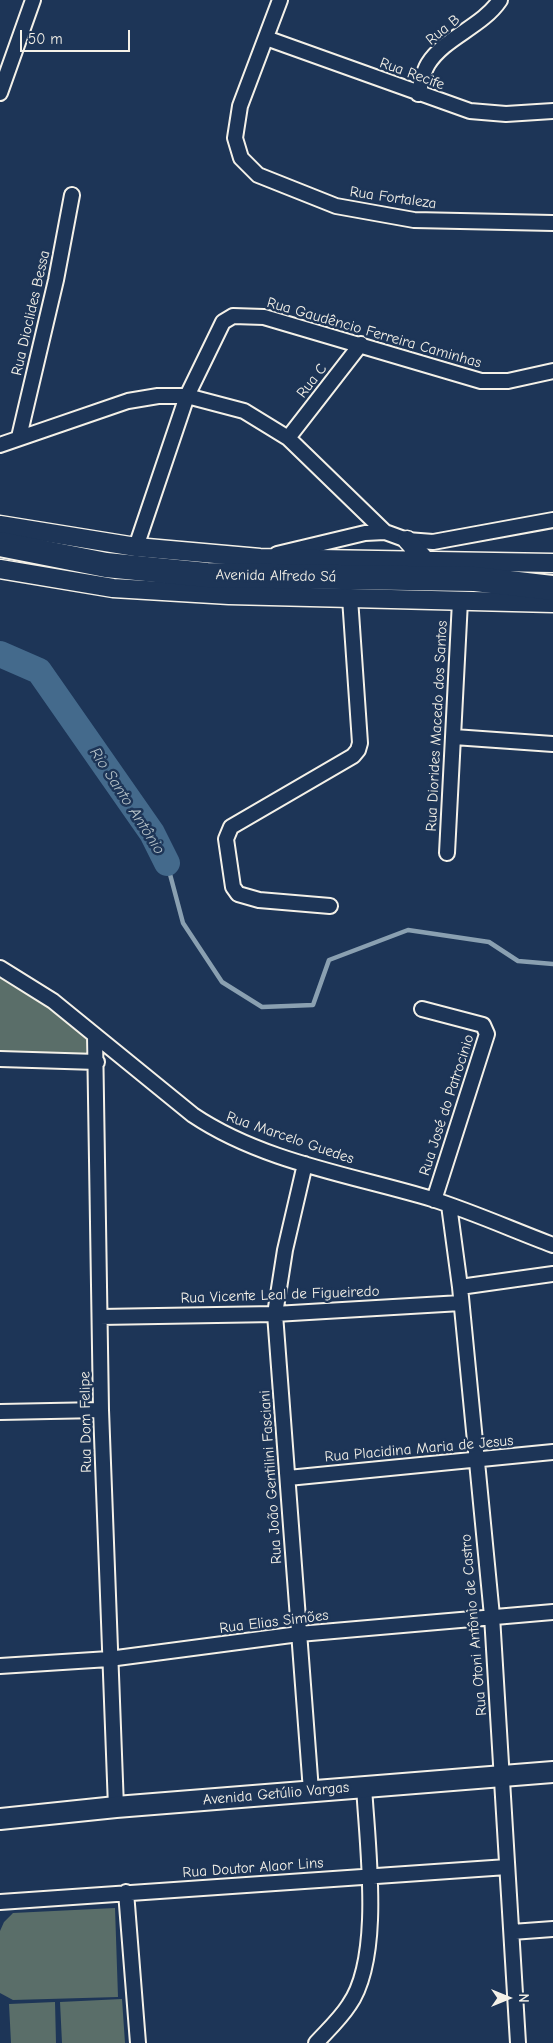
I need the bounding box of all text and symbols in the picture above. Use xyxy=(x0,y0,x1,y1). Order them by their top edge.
street label: Rua B xyxy=(422,11,464,49)
scale bar xyxy=(22,20,132,52)
text: 50 m xyxy=(28,30,63,48)
street label: Rua Recife xyxy=(377,54,447,94)
street label: Rua Fortaleza xyxy=(349,183,437,213)
street label: Rua Dioclides Bessa xyxy=(8,249,54,377)
street label: Rua Gaudêncio Ferreira Caminhas xyxy=(265,294,483,372)
street label: Rua C xyxy=(293,360,331,402)
street label: Avenida Alfredo Sá xyxy=(215,566,337,586)
street label: Rua Diorides Macedo dos Santos xyxy=(422,620,452,832)
water label: Rio Santo Antônio xyxy=(85,744,169,858)
street label: Rua José do Patrocinio xyxy=(416,1032,478,1178)
street label: Rua Marcelo Guedes xyxy=(224,1108,356,1168)
street label: Rua Vicente Leal de Figueiredo xyxy=(180,1283,380,1307)
street label: Rua Dom Felipe xyxy=(76,1371,96,1473)
street label: Rua João Gentilini Fasciani xyxy=(256,1389,286,1565)
street label: Rua Placidina Maria de Jesus xyxy=(324,1432,514,1466)
street label: Rua Otoni Antônio de Castro xyxy=(457,1533,491,1717)
street label: Rua Elias Simões xyxy=(218,1606,330,1638)
street label: Avenida Getúlio Vargas xyxy=(202,1779,350,1809)
street label: Rua Doutor Alaor Lins xyxy=(182,1854,324,1882)
north arrow xyxy=(483,1973,533,2023)
text: N xyxy=(515,1993,532,2003)

